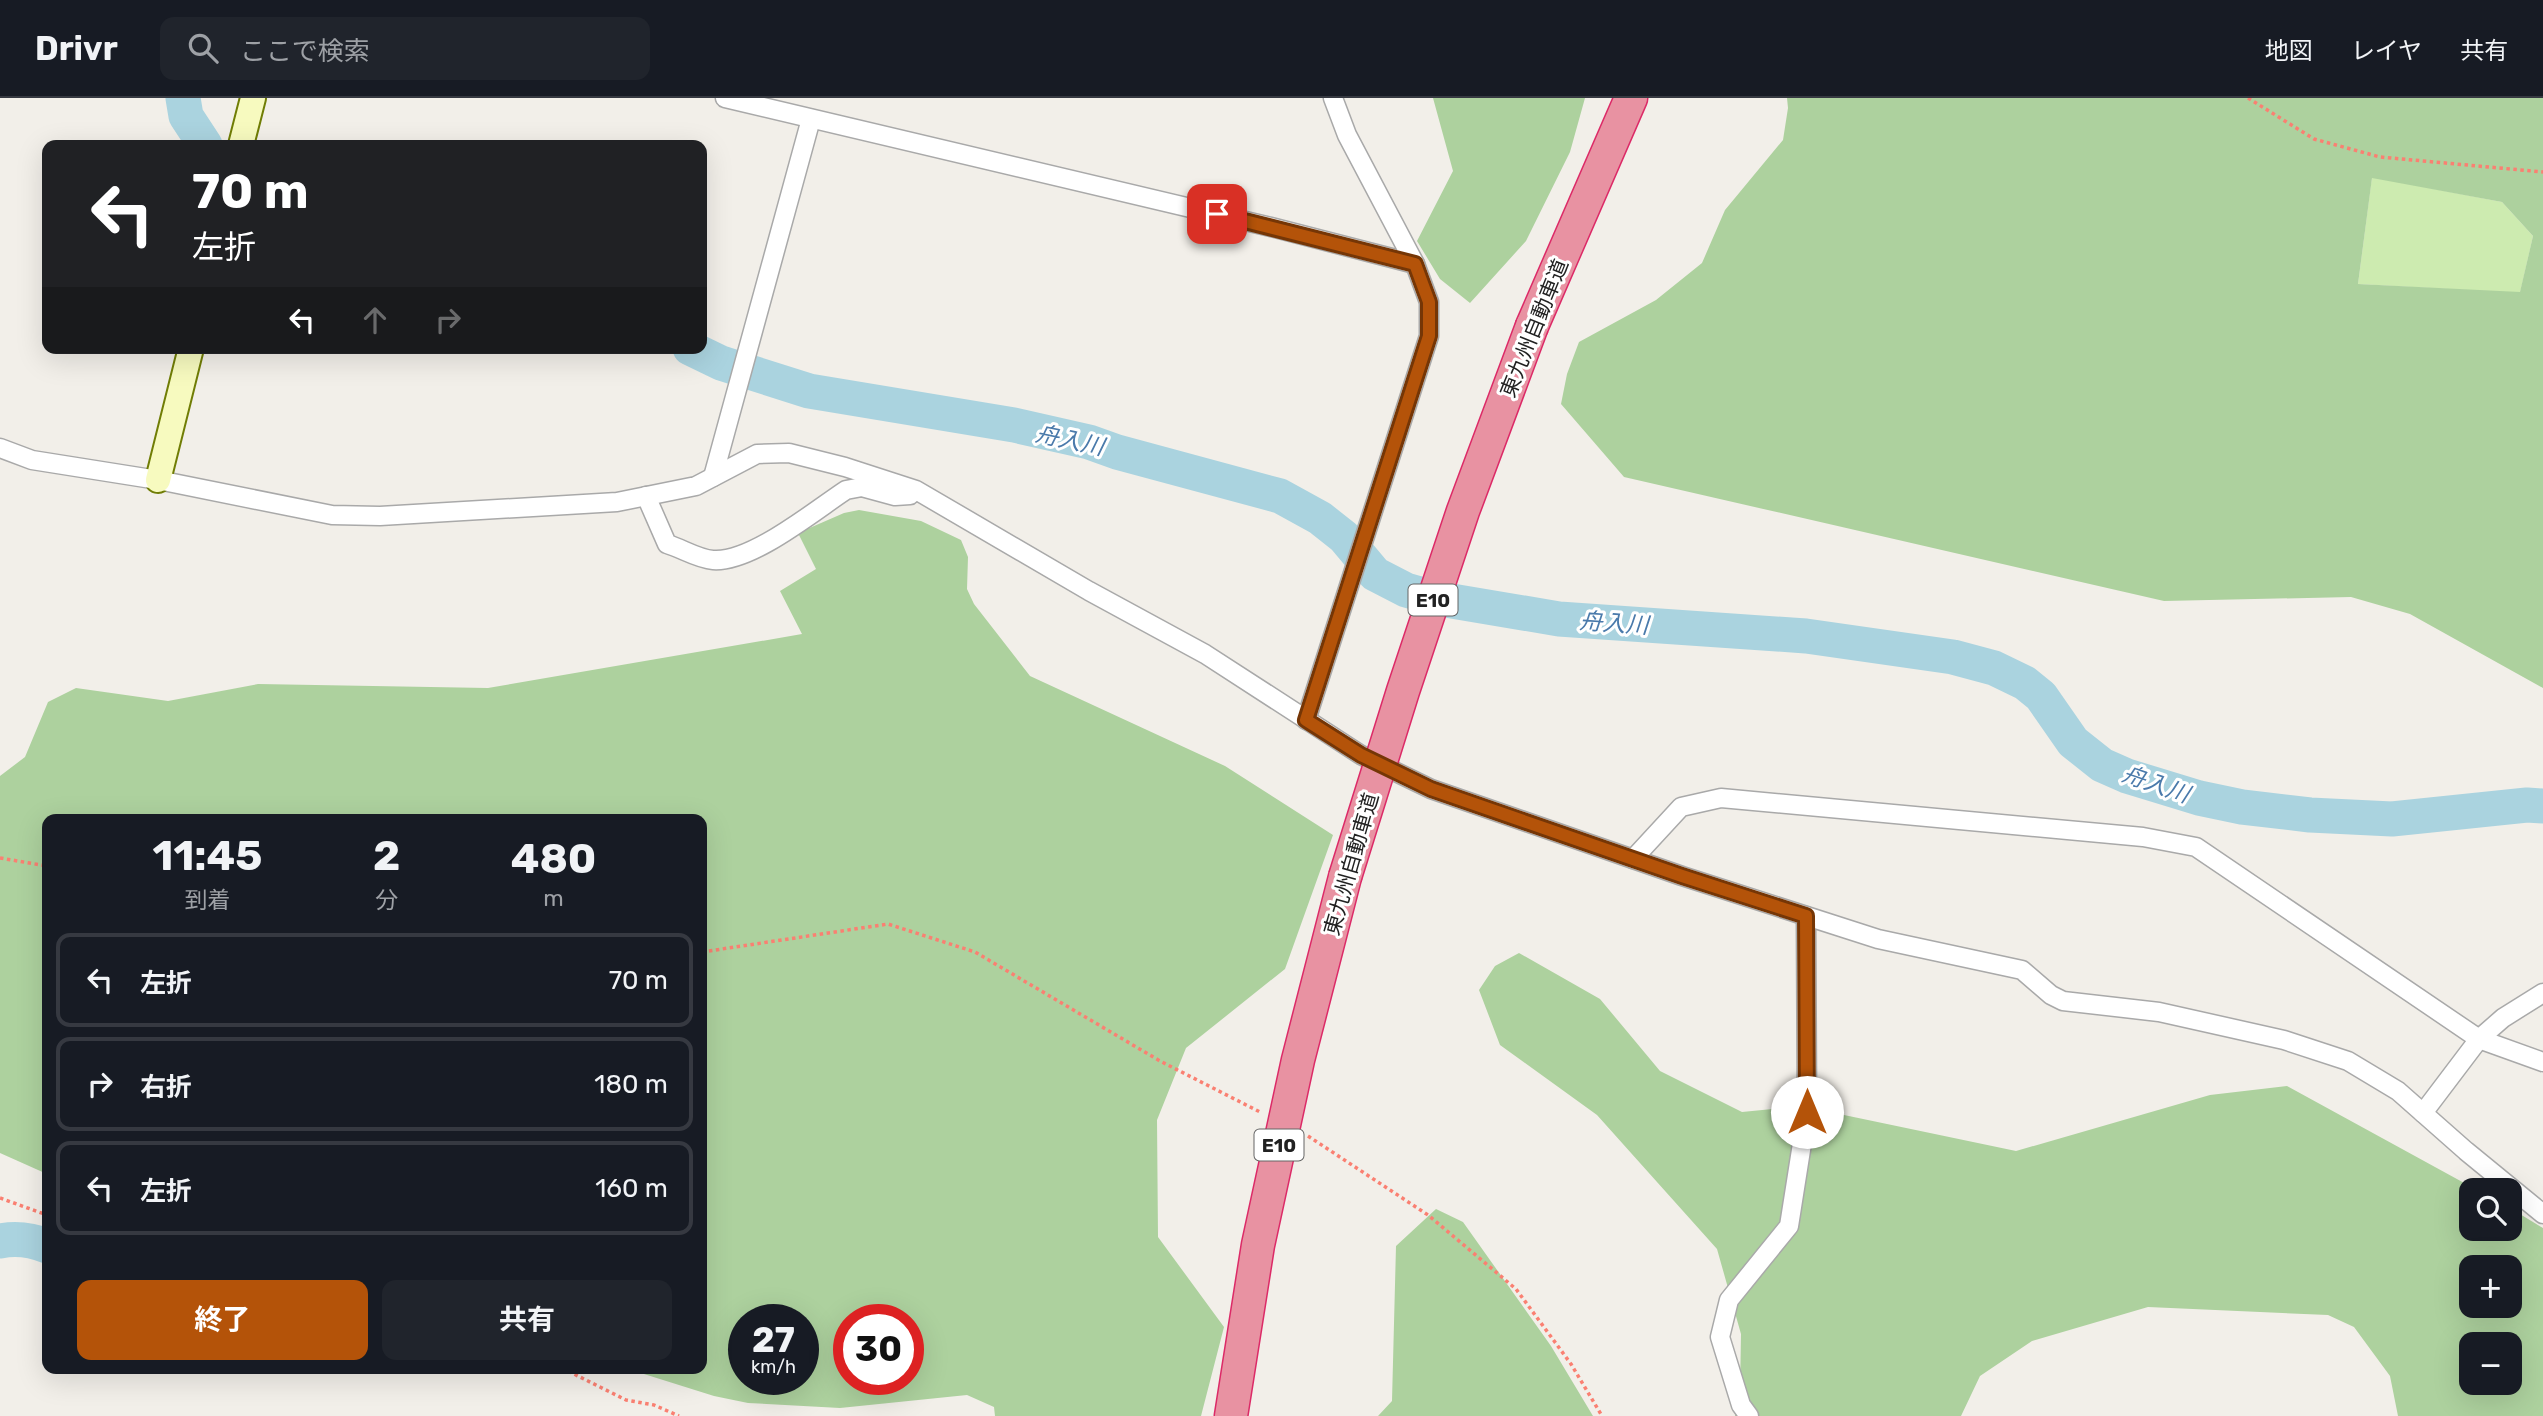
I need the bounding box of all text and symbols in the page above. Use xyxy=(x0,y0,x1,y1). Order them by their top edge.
search box xyxy=(160,17,650,80)
text: Drivr xyxy=(35,29,118,68)
icon: search xyxy=(184,29,222,67)
text: ここで検索 xyxy=(240,36,370,67)
text: 地図 xyxy=(2265,37,2313,65)
text: レイヤ xyxy=(2351,37,2422,65)
text: 共有 xyxy=(2460,37,2508,65)
text: 70 m xyxy=(192,162,309,220)
icon: left xyxy=(77,168,168,259)
pin xyxy=(1187,184,1247,244)
icon: arrive xyxy=(1198,195,1236,233)
text: 左折 xyxy=(192,228,256,266)
street label: 東九州自動車道 xyxy=(1495,255,1573,401)
icon: left xyxy=(283,301,321,339)
icon: ahead xyxy=(356,301,394,339)
icon: right xyxy=(429,301,467,339)
water label: 舟入川 xyxy=(1033,419,1110,461)
road number: E10 xyxy=(1408,584,1458,615)
water label: 舟入川 xyxy=(1579,607,1652,640)
water label: 舟入川 xyxy=(2119,760,2196,809)
street label: 東九州自動車道 xyxy=(1319,790,1383,938)
text: 11:45 xyxy=(153,831,262,881)
text: 2 xyxy=(373,831,400,881)
text: 480 xyxy=(511,834,596,884)
text: m xyxy=(543,884,564,912)
text: 到着 xyxy=(184,886,230,914)
text: 分 xyxy=(375,886,398,914)
icon: left xyxy=(81,961,119,999)
text: 70 m xyxy=(609,965,668,996)
text: 左折 xyxy=(140,968,192,999)
icon: right xyxy=(81,1065,119,1103)
text: 180 m xyxy=(594,1069,668,1100)
text: 右折 xyxy=(140,1072,192,1103)
position arrow xyxy=(1770,1075,1844,1149)
road number: E10 xyxy=(1254,1130,1304,1161)
icon: left xyxy=(81,1169,119,1207)
text: 160 m xyxy=(595,1173,668,1204)
text: 左折 xyxy=(140,1176,192,1207)
map controls xyxy=(2459,1178,2522,1395)
button: search xyxy=(2459,1178,2522,1241)
button: + xyxy=(2459,1255,2522,1318)
button: 終了 xyxy=(77,1280,368,1360)
button: 共有 xyxy=(382,1280,672,1360)
speed limit sign: 30 xyxy=(833,1304,924,1395)
text: 27 xyxy=(752,1319,795,1361)
button: − xyxy=(2459,1332,2522,1395)
text: km/h xyxy=(751,1356,796,1378)

